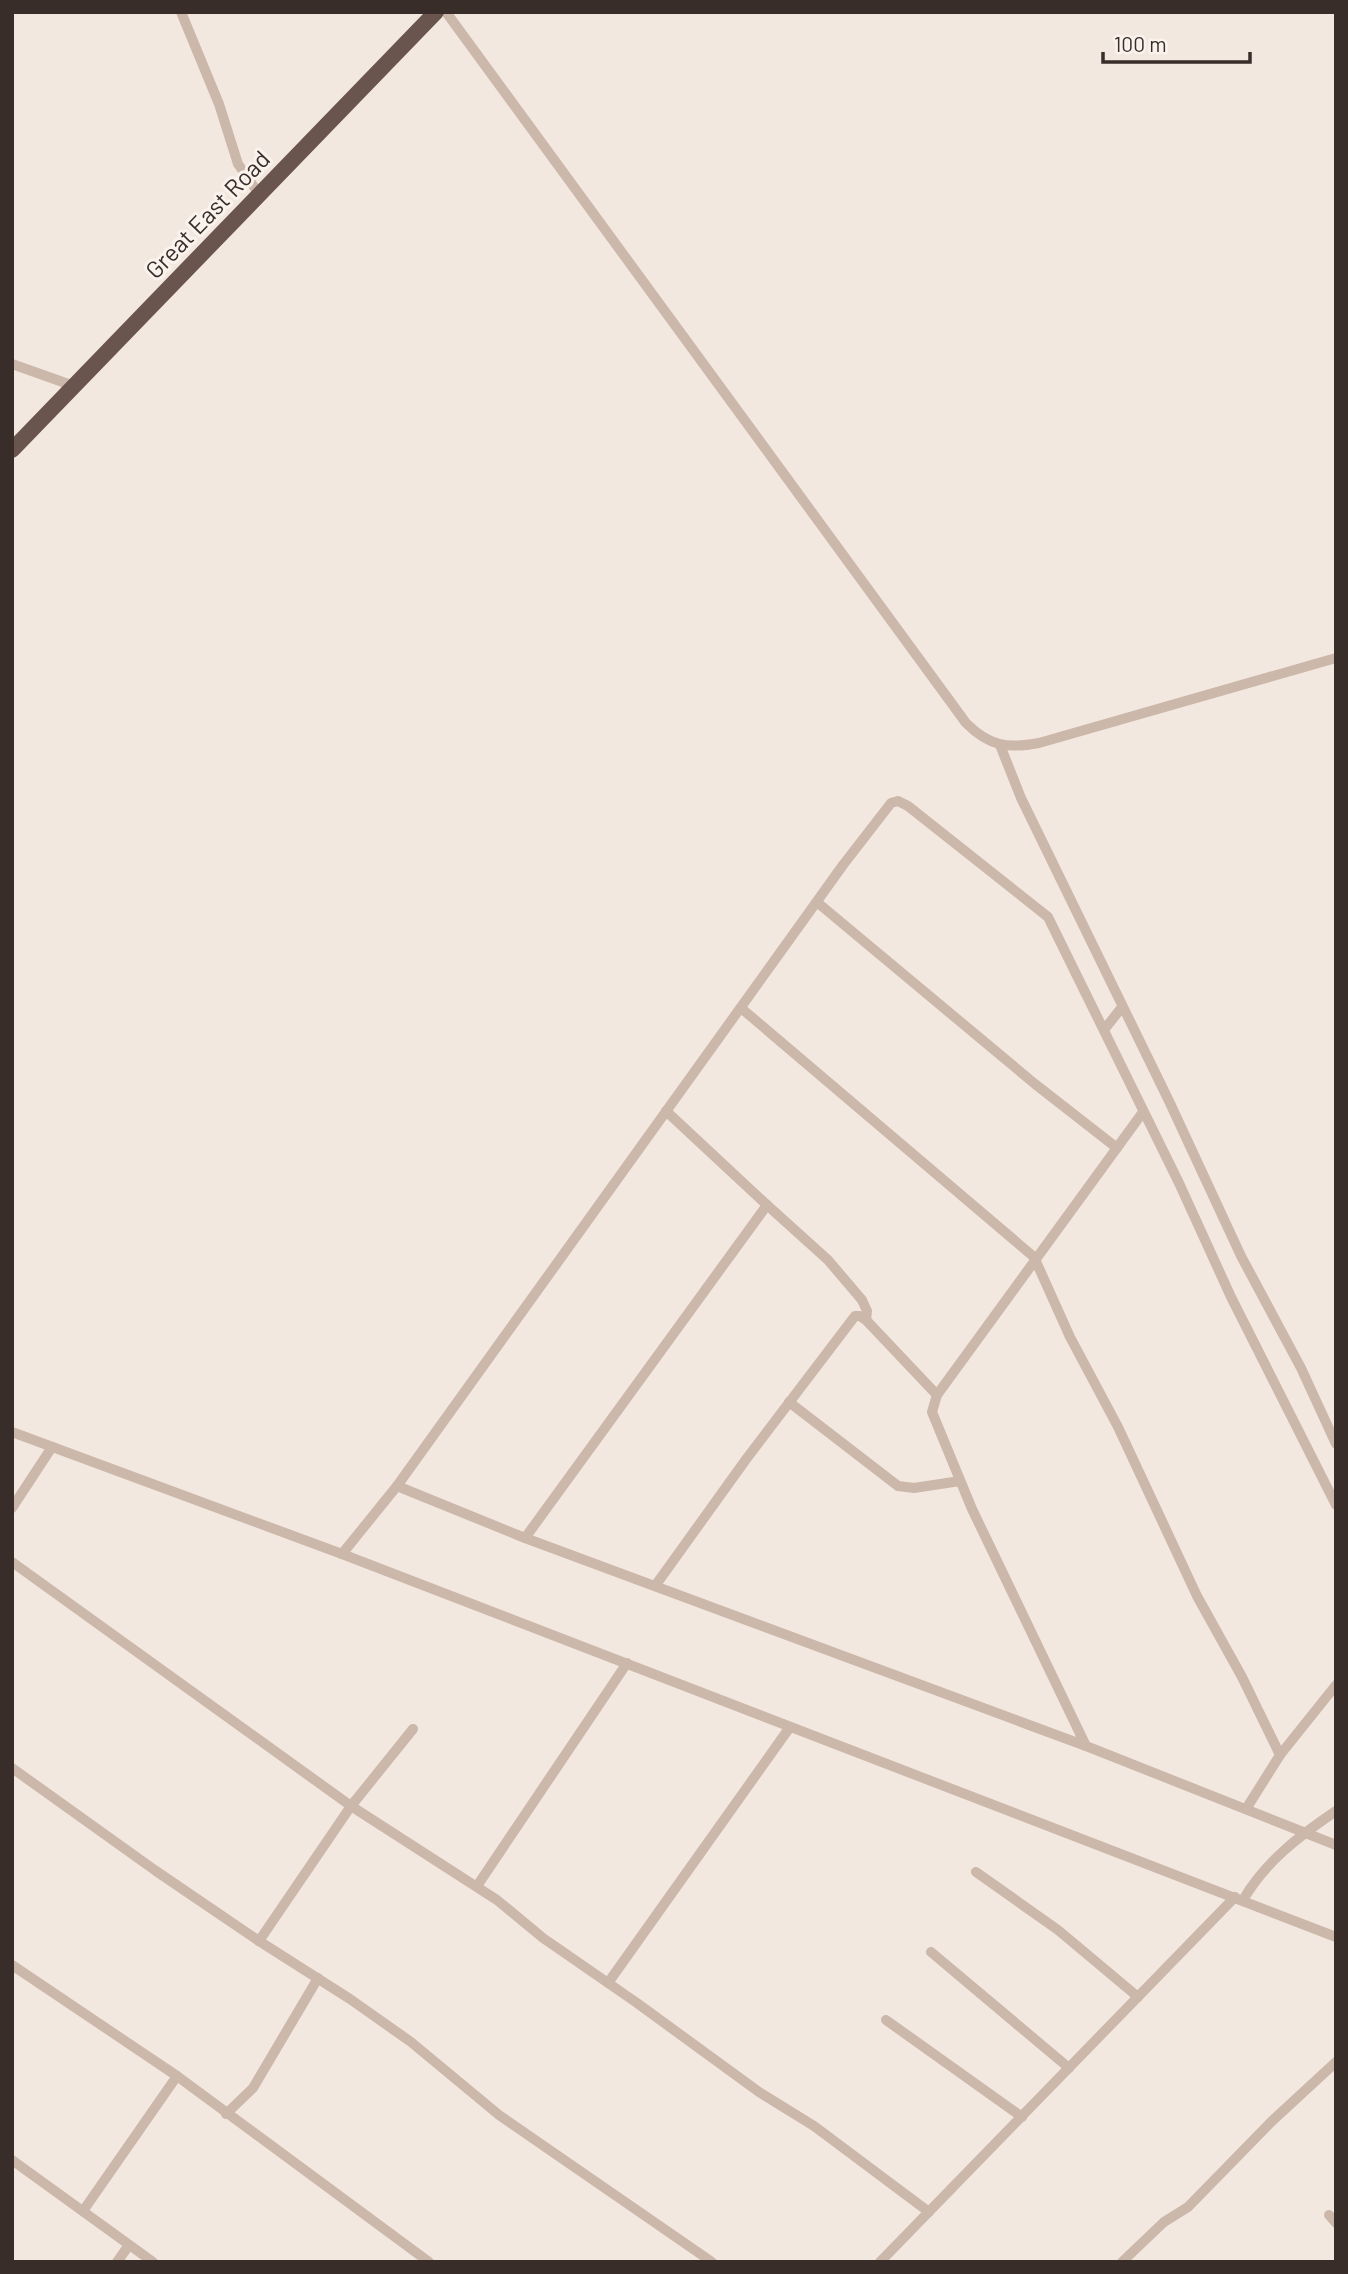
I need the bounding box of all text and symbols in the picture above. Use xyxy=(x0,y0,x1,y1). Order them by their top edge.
scale bar xyxy=(1103,21,1250,65)
text: 100 m xyxy=(1114,31,1167,56)
street label: Great East Road xyxy=(139,144,275,284)

